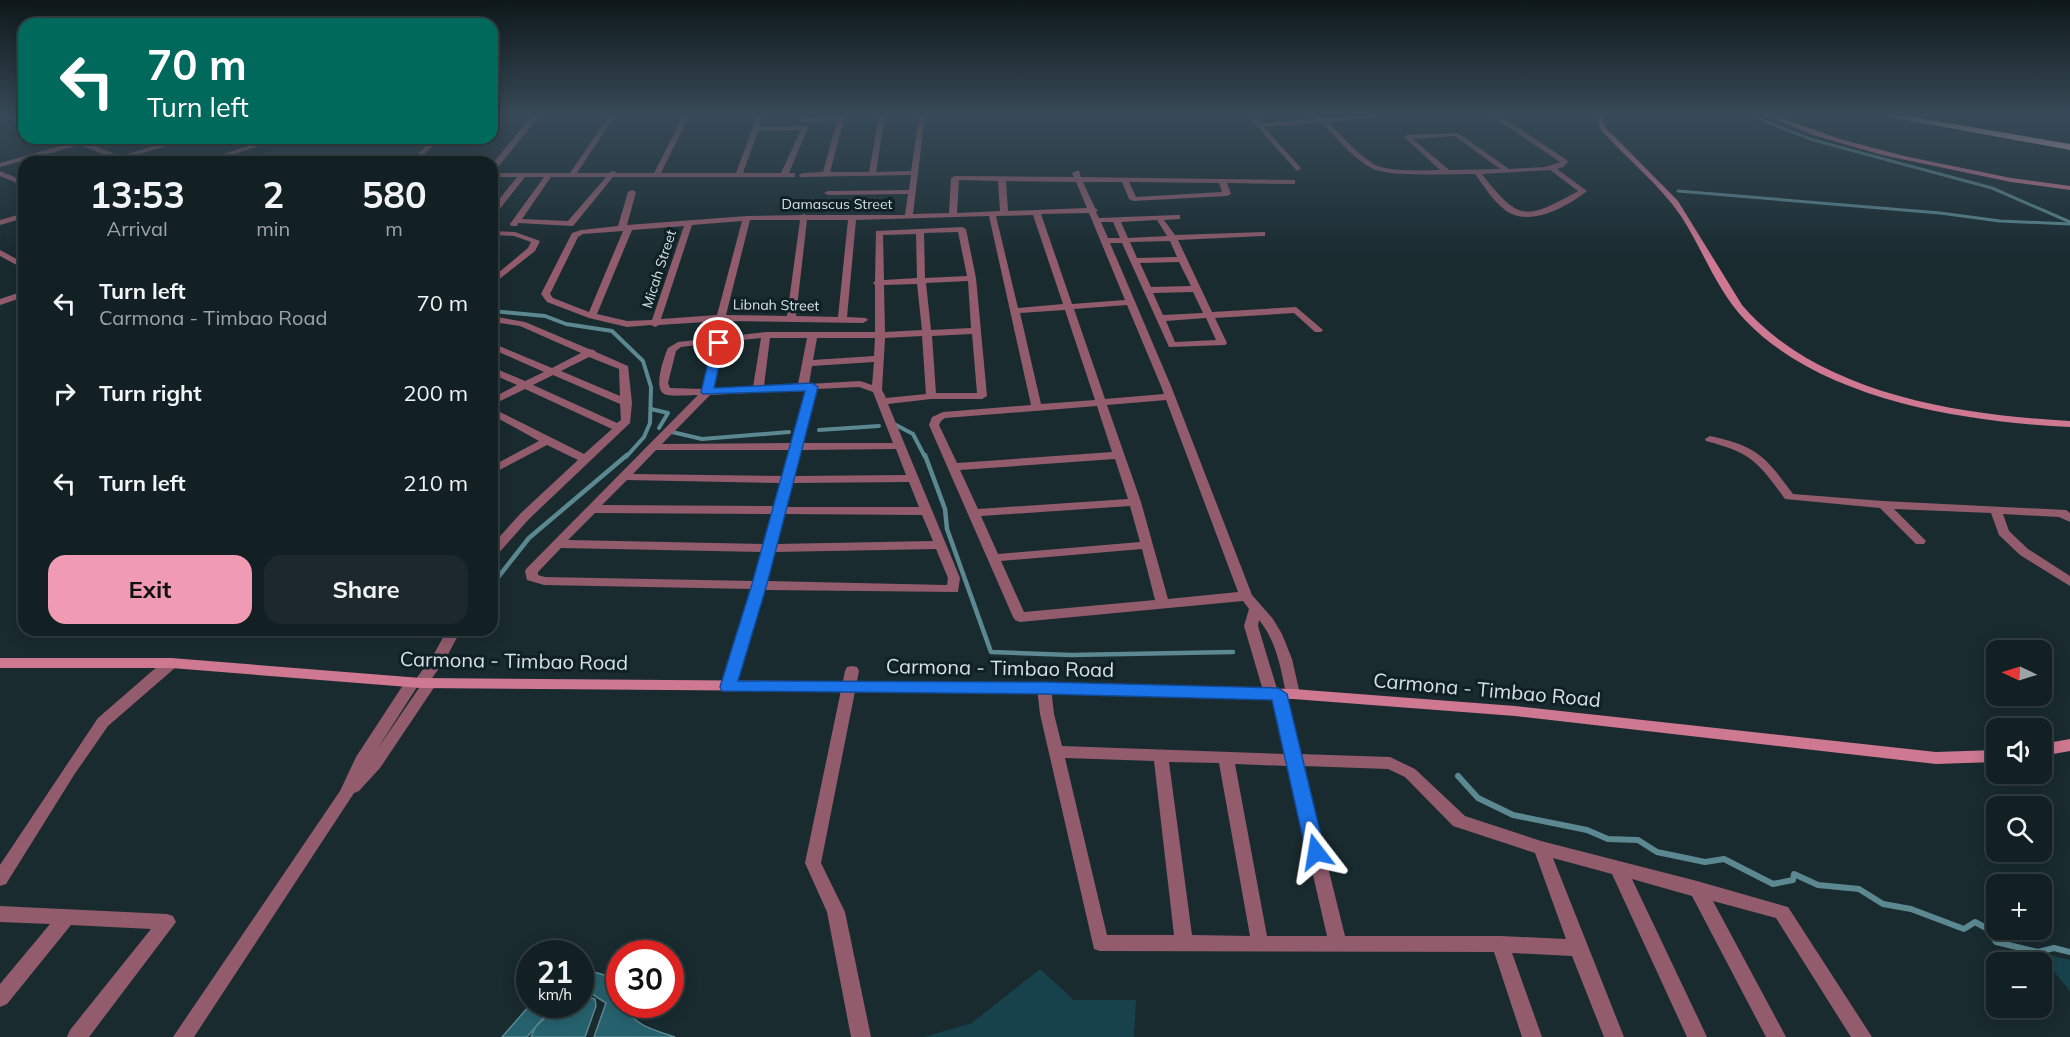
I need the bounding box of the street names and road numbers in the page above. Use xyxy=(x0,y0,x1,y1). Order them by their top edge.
street label: Damascus Street xyxy=(782,195,893,213)
street label: Micah Street xyxy=(638,228,680,310)
street label: Libnah Street xyxy=(733,295,820,315)
street label: Carmona - Timbao Road xyxy=(400,646,628,675)
street label: Carmona - Timbao Road xyxy=(886,653,1114,682)
street label: Carmona - Timbao Road xyxy=(1372,667,1602,712)

